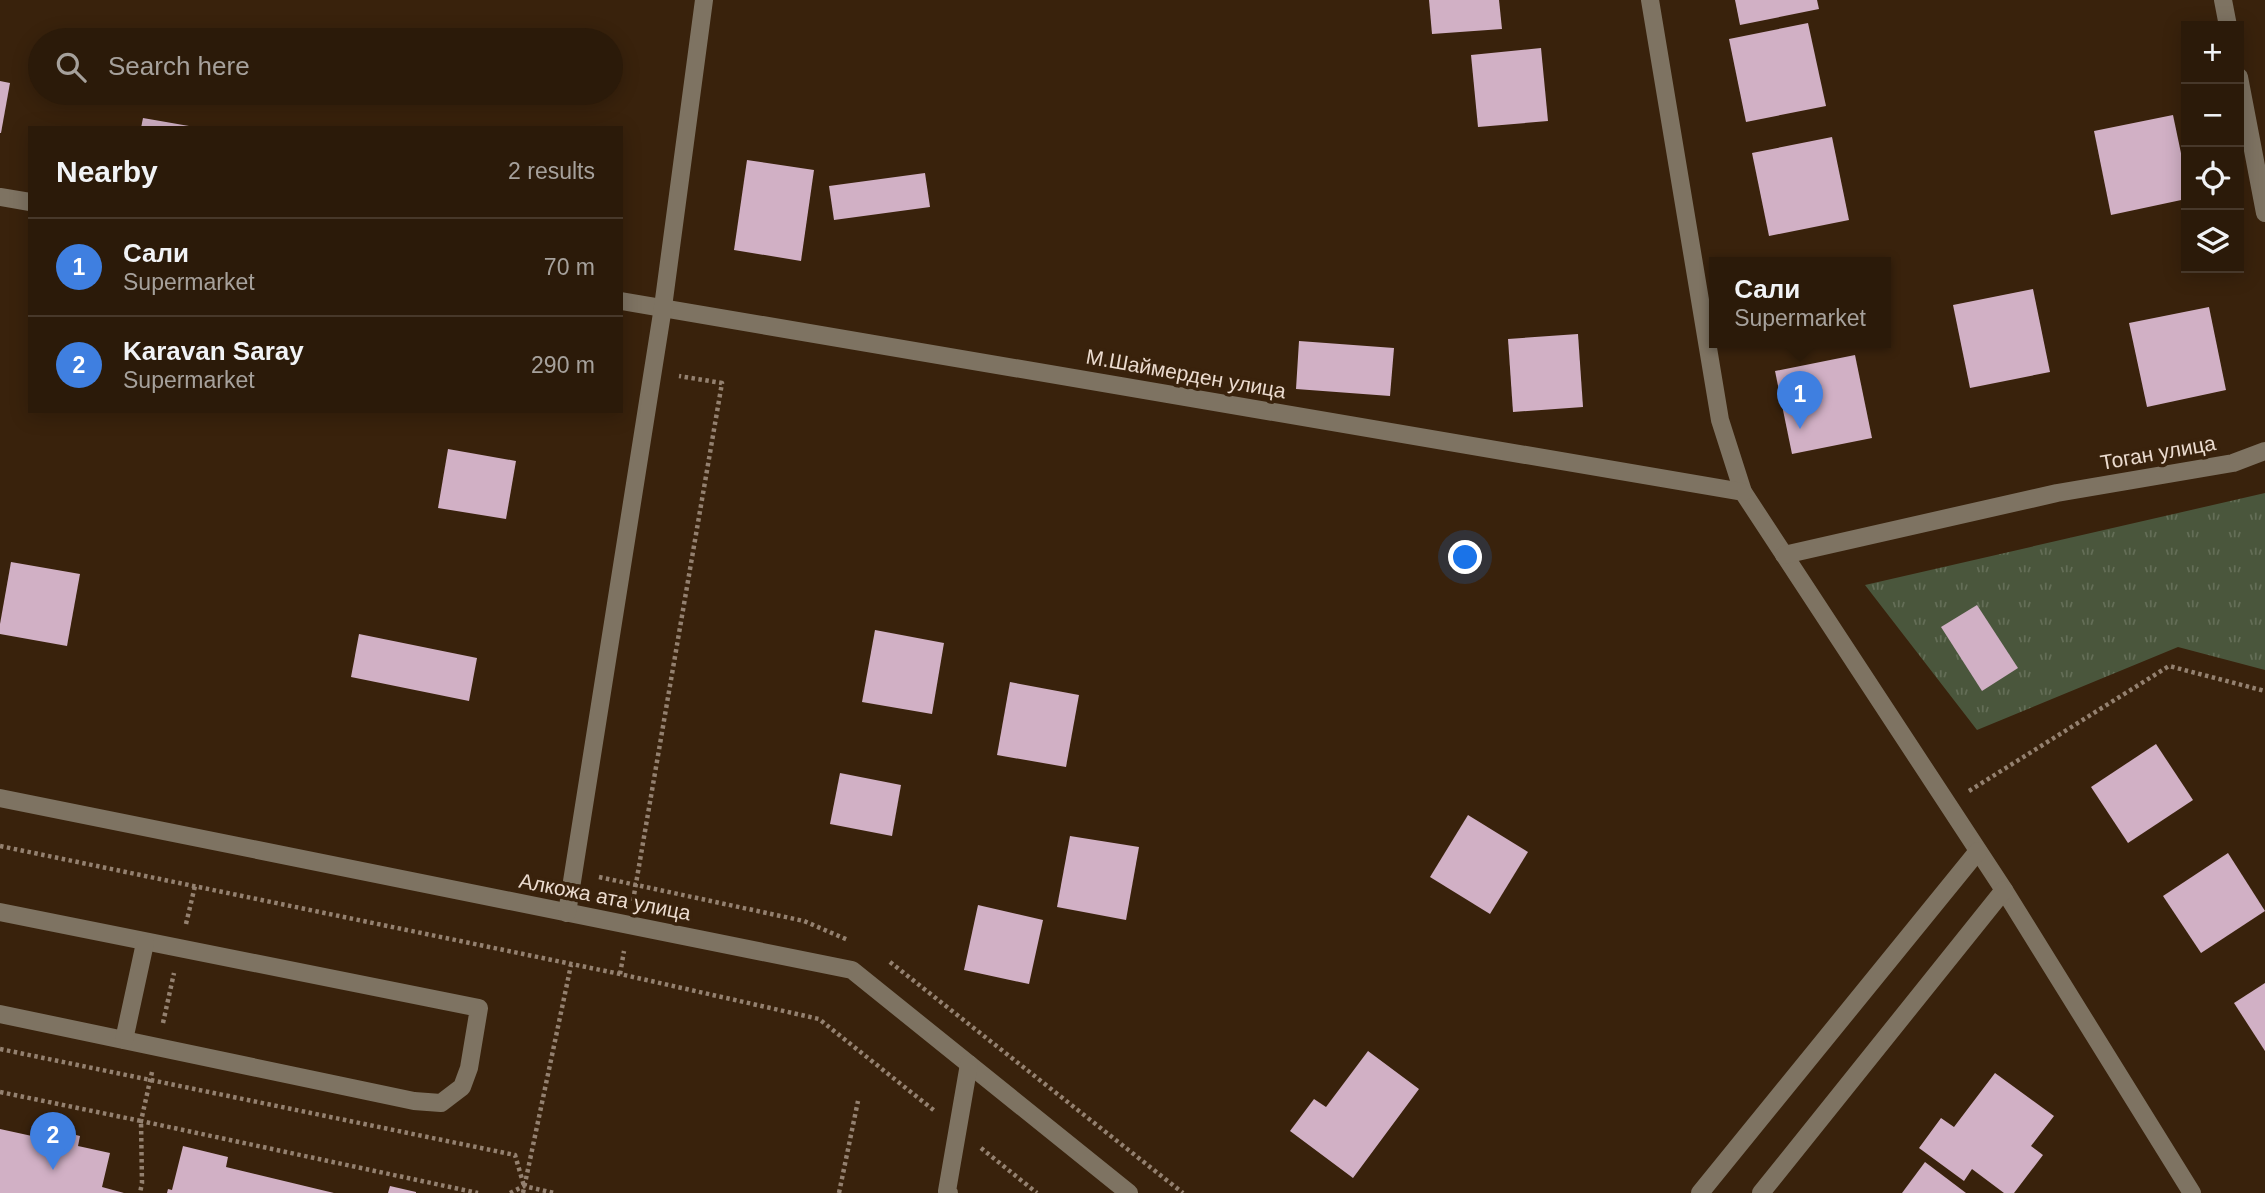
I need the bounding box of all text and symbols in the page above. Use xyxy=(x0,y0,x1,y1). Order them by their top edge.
map controls xyxy=(2181,21,2244,273)
button: + xyxy=(2181,21,2244,84)
search box xyxy=(28,28,623,105)
icon: search xyxy=(52,48,90,86)
text: Search here xyxy=(108,51,250,81)
button: − xyxy=(2181,84,2244,147)
button: locate xyxy=(2181,147,2244,210)
text: Nearby xyxy=(56,155,158,188)
text: 2 results xyxy=(508,158,595,184)
button: layers xyxy=(2181,210,2244,273)
text: Сали xyxy=(123,238,189,268)
text: 1 xyxy=(73,254,85,280)
text: 70 m xyxy=(544,254,595,280)
popup xyxy=(1709,257,1891,348)
text: Supermarket xyxy=(123,269,255,295)
text: Сали xyxy=(1734,274,1800,304)
text: Supermarket xyxy=(1734,305,1866,331)
text: Karavan Saray xyxy=(123,336,304,366)
street label: М.Шаймерден улица xyxy=(1084,345,1288,402)
text: 2 xyxy=(73,352,85,378)
text: 290 m xyxy=(531,352,595,378)
text: Supermarket xyxy=(123,367,255,393)
pin: 1 xyxy=(1777,371,1823,429)
street label: Тоган улица xyxy=(2098,431,2218,474)
your location xyxy=(1448,540,1482,574)
street label: Алкожа ата улица xyxy=(517,869,693,925)
pin: 2 xyxy=(30,1112,76,1170)

